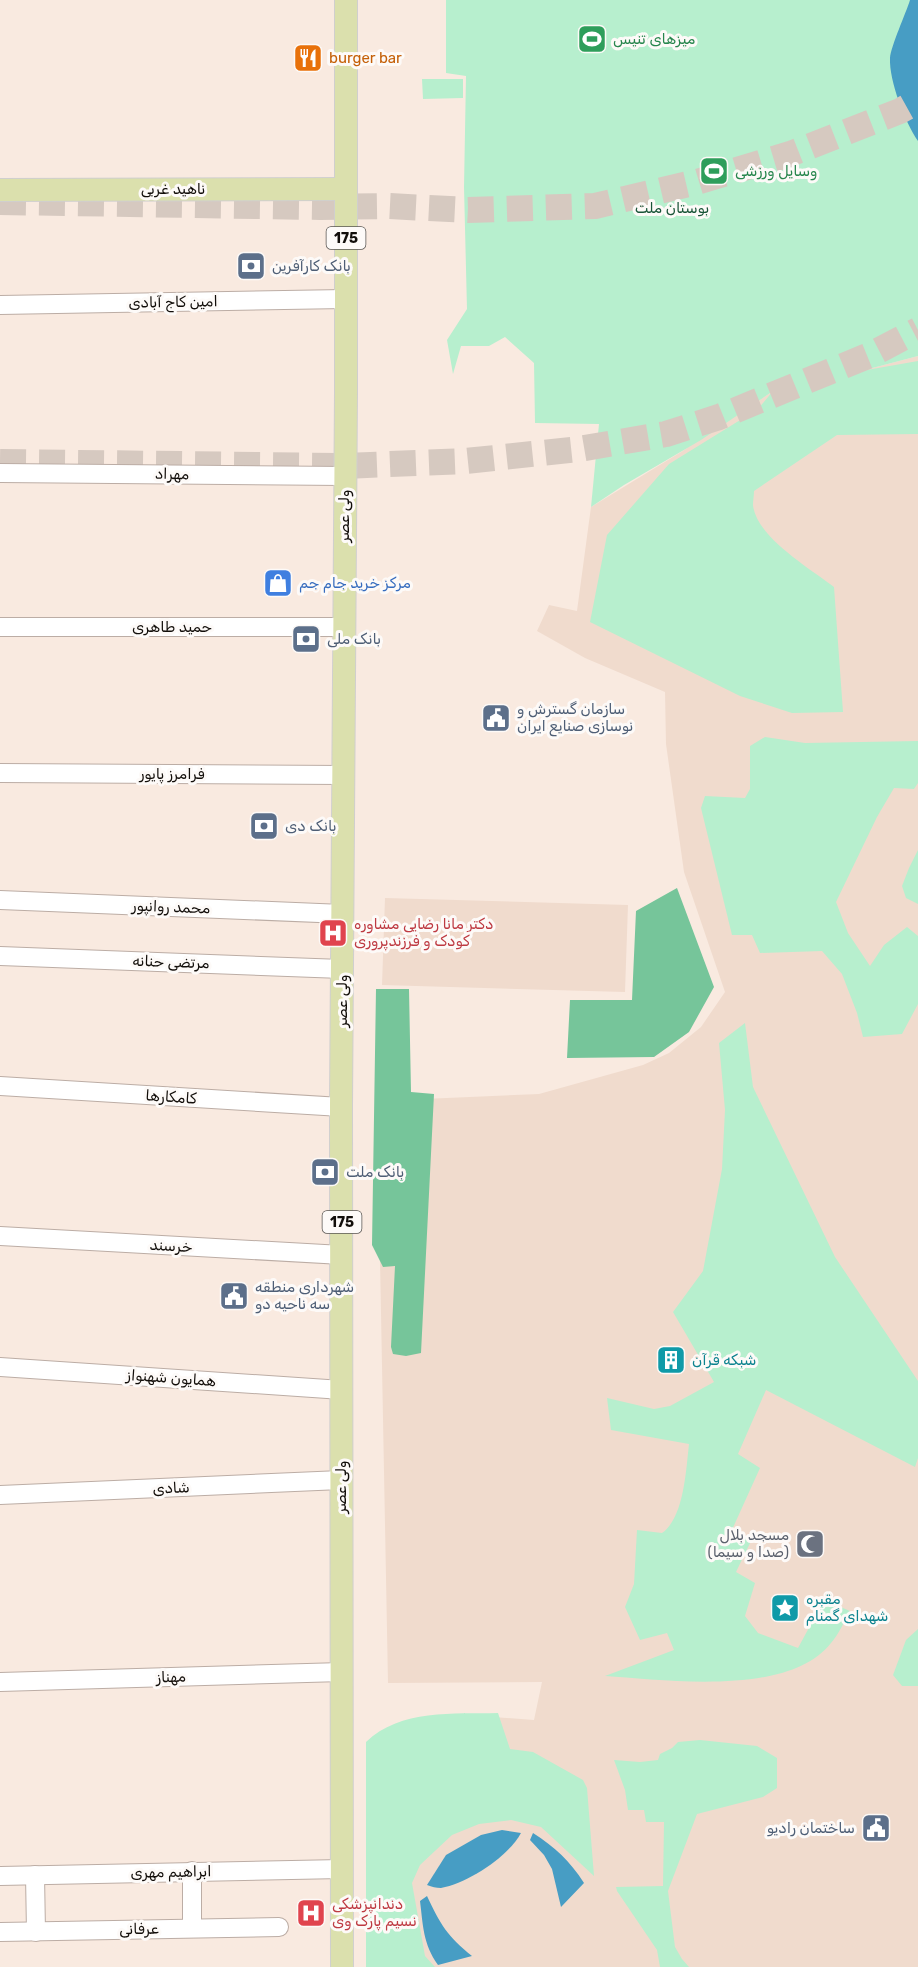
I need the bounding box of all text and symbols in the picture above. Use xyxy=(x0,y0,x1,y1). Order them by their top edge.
sports icon: میزهای تنیس xyxy=(576,23,608,55)
place label: میزهای تنیس xyxy=(613,30,695,48)
restaurant icon: burger bar xyxy=(292,42,324,74)
place label: burger bar xyxy=(329,49,402,67)
sports icon: وسایل ورزشی xyxy=(698,155,730,187)
place label: وسایل ورزشی xyxy=(735,162,817,181)
street label: ناهید غربی xyxy=(141,180,205,198)
park label: بوستان ملت xyxy=(635,199,709,217)
road number: 175 xyxy=(326,227,366,249)
bank icon: بانک کارآفرین xyxy=(235,250,267,282)
place label: بانک کارآفرین xyxy=(272,257,351,275)
street label: امین کاج آبادی xyxy=(128,292,218,314)
street label: مهراد xyxy=(155,465,189,483)
street label: ولی عصر xyxy=(335,490,354,543)
shop icon: مرکز خرید جام جم xyxy=(262,567,294,599)
place label: مرکز خرید جام جم xyxy=(299,574,411,593)
street label: حمید طاهری xyxy=(132,618,212,636)
bank icon: بانک ملی xyxy=(290,623,322,655)
place label: بانک ملی xyxy=(327,630,381,648)
place label: سازمان گسترش و نوسازی صنایع ایران xyxy=(517,700,633,737)
public building icon: سازمان گسترش و نوسازی صنایع ایران xyxy=(480,702,512,734)
street label: فرامرز پایور xyxy=(138,765,205,784)
bank icon: بانک دی xyxy=(248,810,280,842)
place label: بانک دی xyxy=(285,817,336,835)
street label: محمد روانپور xyxy=(130,897,211,918)
place label: دکتر مانا رضایی مشاوره کودک و فرزندپروری xyxy=(354,915,493,951)
hospital icon: دکتر مانا رضایی مشاوره کودک و فرزندپروری xyxy=(317,917,349,949)
street label: مرتضی حنانه xyxy=(132,952,210,972)
street label: ولی عصر xyxy=(333,975,352,1028)
street label: کامکارها xyxy=(145,1086,197,1108)
bank icon: بانک ملت xyxy=(309,1156,341,1188)
place label: بانک ملت xyxy=(346,1163,404,1181)
road number: 175 xyxy=(322,1211,362,1233)
street label: خرسند xyxy=(149,1236,193,1256)
place label: شهرداری منطقه سه ناحیه دو xyxy=(255,1278,354,1314)
public building icon: شهرداری منطقه سه ناحیه دو xyxy=(218,1280,250,1312)
building icon: شبکه قرآن xyxy=(655,1344,687,1376)
place label: شبکه قرآن xyxy=(692,1351,757,1369)
street label: همایون شهنواز xyxy=(125,1366,216,1390)
street label: ولی عصر xyxy=(332,1461,351,1514)
street label: شادی xyxy=(152,1478,190,1498)
place label: مسجد بلال (صدا و سیما) xyxy=(708,1526,789,1562)
mosque icon: مسجد بلال (صدا و سیما) xyxy=(794,1528,826,1560)
place label: مقبره شهدای گمنام xyxy=(806,1590,888,1626)
place icon: مقبره شهدای گمنام xyxy=(769,1592,801,1624)
street label: مهناز xyxy=(155,1667,186,1687)
public building icon: ساختمان رادیو xyxy=(860,1812,892,1844)
place label: ساختمان رادیو xyxy=(767,1819,855,1837)
street label: ابراهیم مهری xyxy=(130,1862,212,1883)
place label: دندانپزشکی نسیم پارک وی xyxy=(332,1895,417,1931)
hospital icon: دندانپزشکی نسیم پارک وی xyxy=(295,1897,327,1929)
street label: عرفانی xyxy=(119,1920,159,1938)

